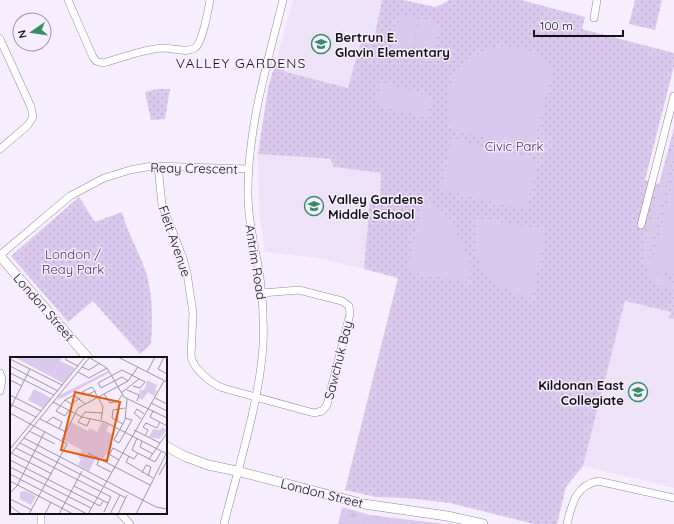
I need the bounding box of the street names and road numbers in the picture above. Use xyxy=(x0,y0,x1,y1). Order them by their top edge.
street label: Reay Crescent xyxy=(150,159,238,177)
street label: Flett Avenue xyxy=(155,203,195,279)
street label: Antrim Road xyxy=(242,223,270,301)
street label: London Street xyxy=(10,270,78,344)
street label: Sawchuk Bay xyxy=(320,319,356,401)
street label: London Street xyxy=(279,475,365,511)

